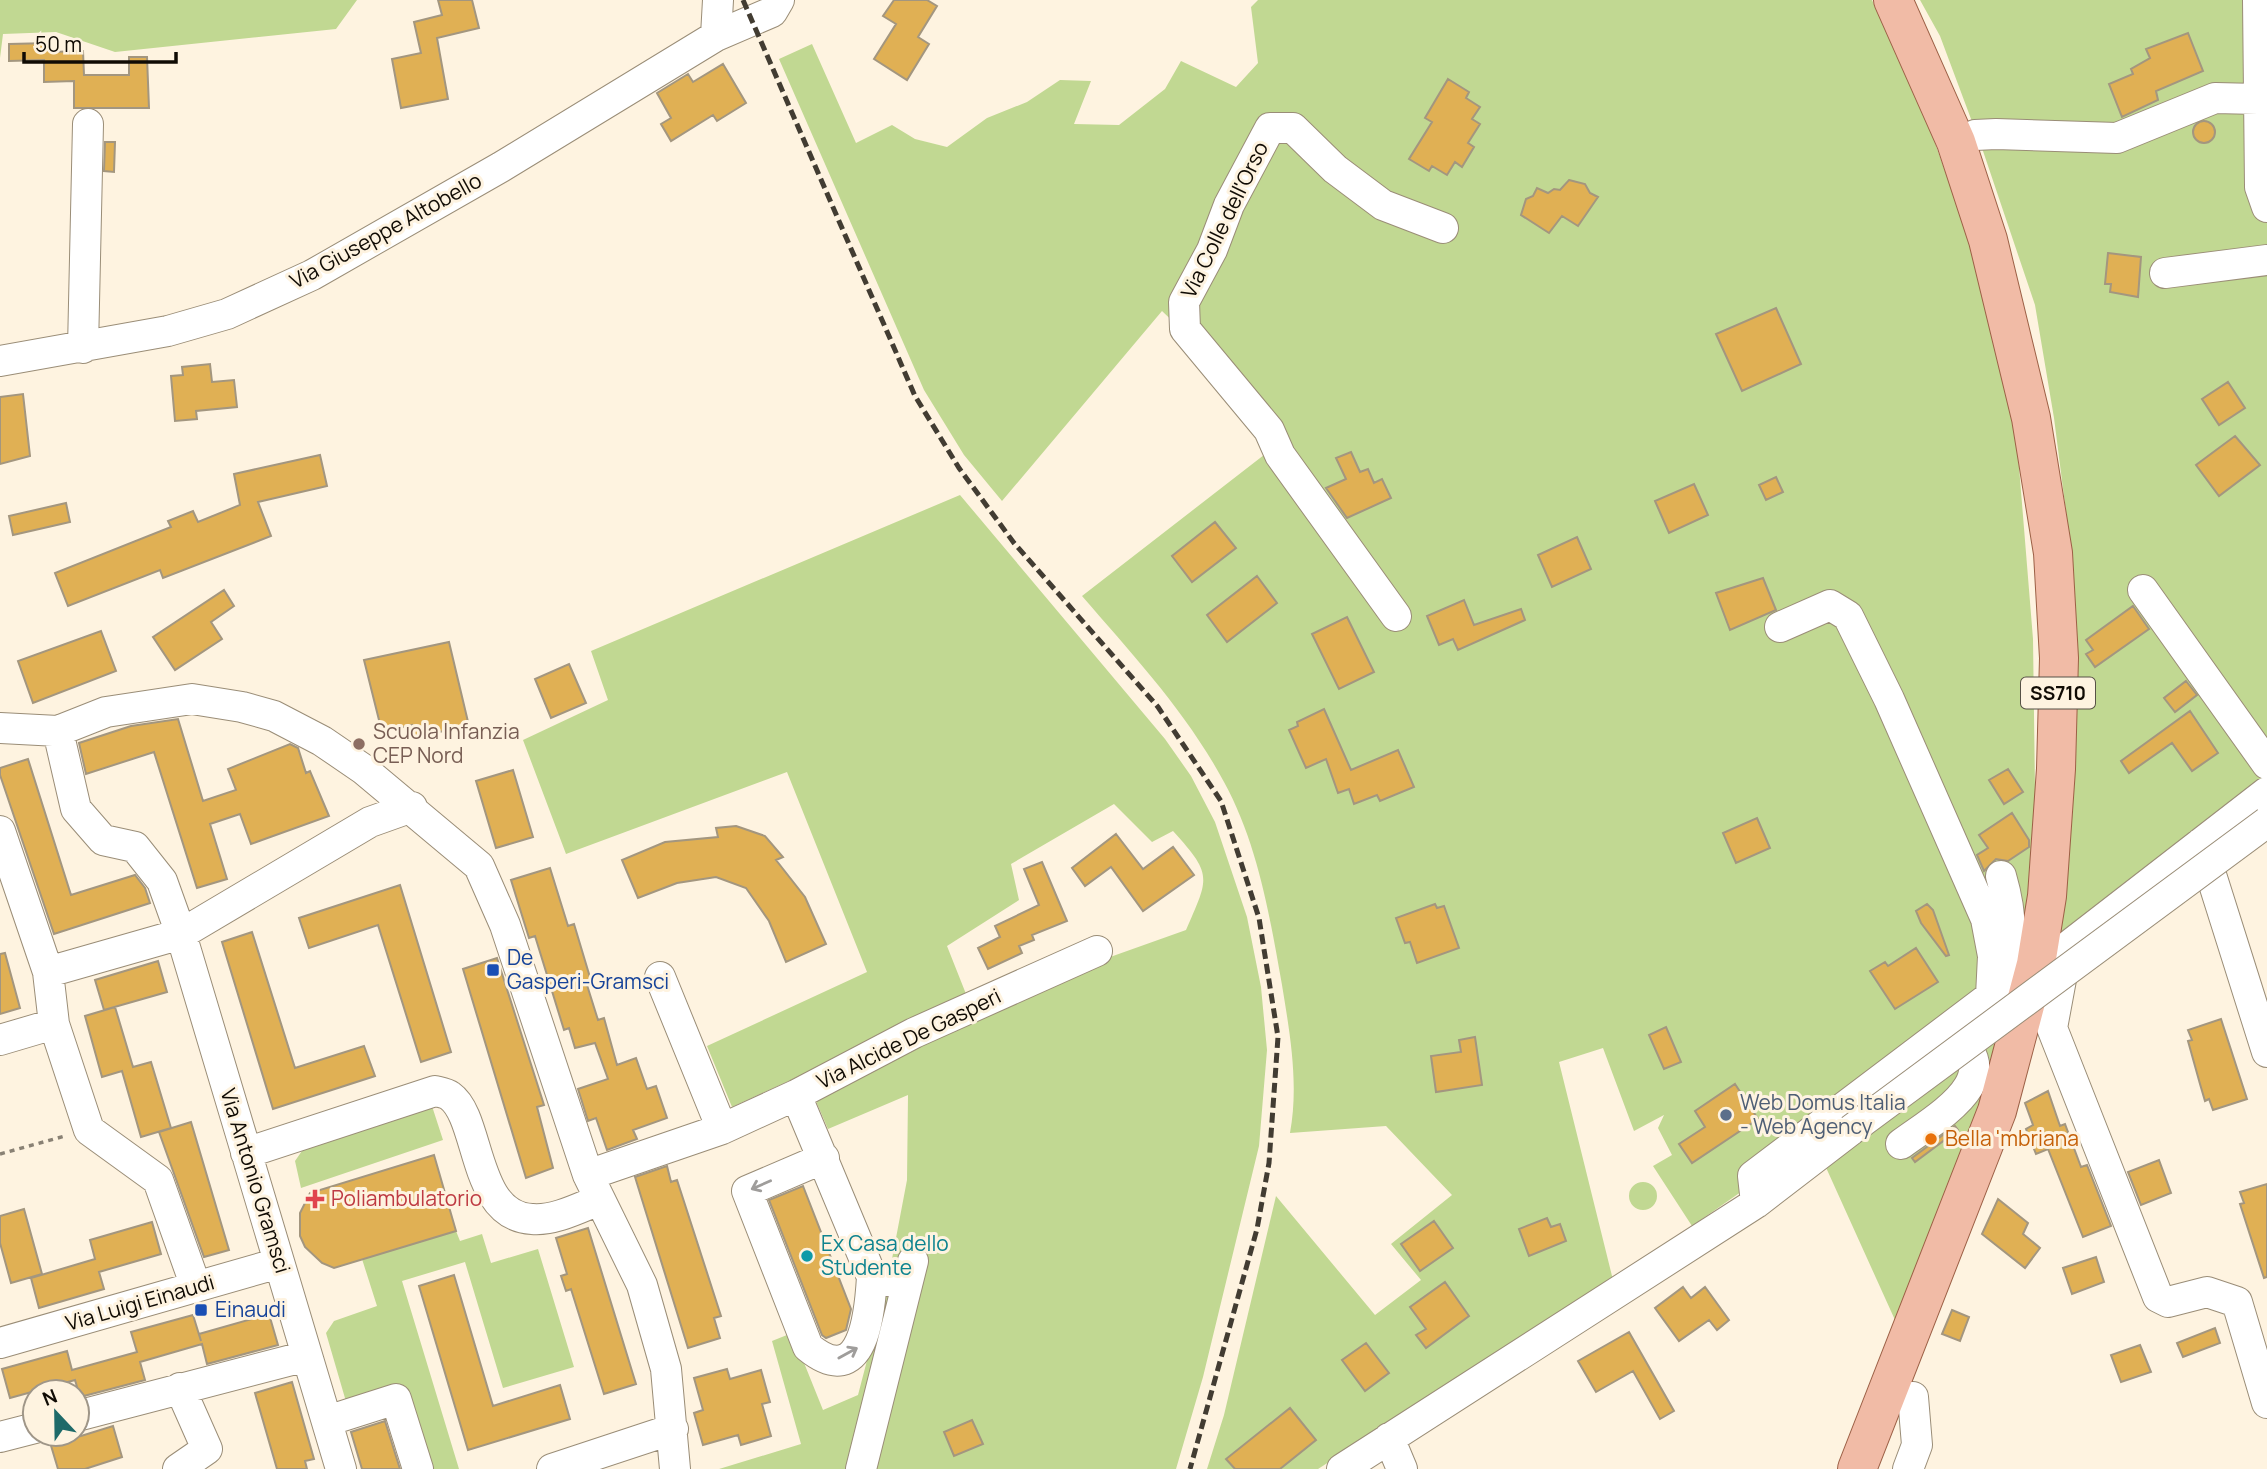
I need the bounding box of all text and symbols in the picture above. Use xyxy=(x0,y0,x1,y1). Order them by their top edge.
scale bar xyxy=(24,21,177,65)
text: 50 m xyxy=(35,30,82,58)
street label: Via Colle dell'Orso xyxy=(1174,137,1274,303)
street label: Via Giuseppe Altobello xyxy=(285,166,486,295)
road number: SS710 xyxy=(2021,678,2095,708)
place label: Scuola Infanzia CEP Nord xyxy=(373,717,520,769)
marker: Scuola Infanzia CEP Nord xyxy=(351,736,367,752)
place label: De Gasperi-Gramsci xyxy=(507,943,669,995)
marker: De Gasperi-Gramsci xyxy=(485,962,501,978)
street label: Via Alcide De Gasperi xyxy=(812,981,1005,1095)
street label: Via Antonio Gramsci xyxy=(215,1085,297,1277)
place label: Web Domus Italia - Web Agency xyxy=(1740,1088,1906,1140)
marker: Web Domus Italia - Web Agency xyxy=(1718,1107,1734,1123)
place label: Bella 'mbriana xyxy=(1945,1124,2079,1152)
marker: Bella 'mbriana xyxy=(1923,1131,1939,1147)
one-way arrow xyxy=(751,1179,772,1192)
place label: Poliambulatorio xyxy=(331,1184,482,1212)
marker: Poliambulatorio xyxy=(305,1189,325,1209)
place label: Ex Casa dello Studente xyxy=(821,1229,949,1281)
marker: Ex Casa dello Studente xyxy=(799,1248,815,1264)
street label: Via Luigi Einaudi xyxy=(62,1267,217,1337)
place label: Einaudi xyxy=(215,1295,286,1323)
marker: Einaudi xyxy=(193,1302,209,1318)
one-way arrow xyxy=(837,1346,857,1360)
north arrow xyxy=(21,1378,91,1448)
text: N xyxy=(38,1383,61,1412)

